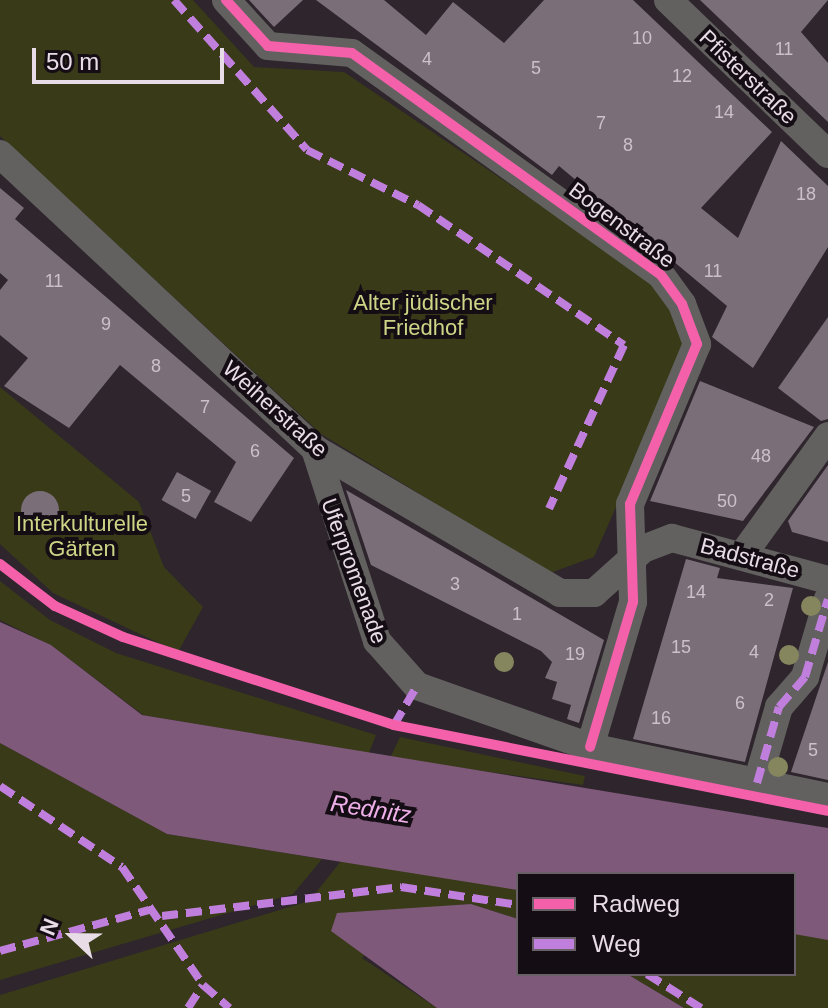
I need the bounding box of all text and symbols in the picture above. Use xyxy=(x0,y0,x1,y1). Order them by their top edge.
street label: Pfisterstraße xyxy=(694,24,802,130)
house number: 10 xyxy=(632,27,652,49)
scale bar xyxy=(36,32,228,82)
house number: 11 xyxy=(775,38,793,60)
text: 50 m xyxy=(46,48,99,75)
house number: 4 xyxy=(422,48,432,70)
house number: 5 xyxy=(531,57,541,79)
house number: 12 xyxy=(672,65,692,87)
house number: 14 xyxy=(714,101,734,123)
house number: 7 xyxy=(596,112,606,134)
house number: 8 xyxy=(623,134,633,156)
street label: Bogenstraße xyxy=(564,177,680,273)
house number: 18 xyxy=(796,183,816,205)
house number: 11 xyxy=(704,260,722,282)
house number: 11 xyxy=(45,270,63,292)
park label: Alter jüdischer Friedhof xyxy=(353,289,493,340)
house number: 9 xyxy=(101,313,111,335)
house number: 8 xyxy=(151,355,161,377)
street label: Weiherstraße xyxy=(217,355,333,463)
house number: 7 xyxy=(200,396,210,418)
house number: 6 xyxy=(250,440,260,462)
house number: 48 xyxy=(751,445,771,467)
house number: 5 xyxy=(181,485,191,507)
house number: 50 xyxy=(717,490,737,512)
street label: Uferpromenade xyxy=(315,495,393,647)
park label: Interkulturelle Gärten xyxy=(16,510,148,562)
street label: Badstraße xyxy=(698,532,802,584)
house number: 3 xyxy=(450,573,460,595)
house number: 14 xyxy=(686,581,706,603)
house number: 2 xyxy=(764,589,774,611)
house number: 1 xyxy=(512,603,522,625)
house number: 15 xyxy=(671,636,691,658)
house number: 4 xyxy=(749,641,759,663)
house number: 19 xyxy=(565,643,585,665)
house number: 6 xyxy=(735,692,745,714)
house number: 16 xyxy=(651,707,671,729)
house number: 5 xyxy=(808,739,818,761)
water label: Rednitz xyxy=(329,788,413,830)
legend xyxy=(516,872,796,976)
text: Radweg xyxy=(592,890,680,917)
north arrow xyxy=(32,896,112,976)
text: N xyxy=(35,915,64,939)
text: Weg xyxy=(592,930,641,957)

